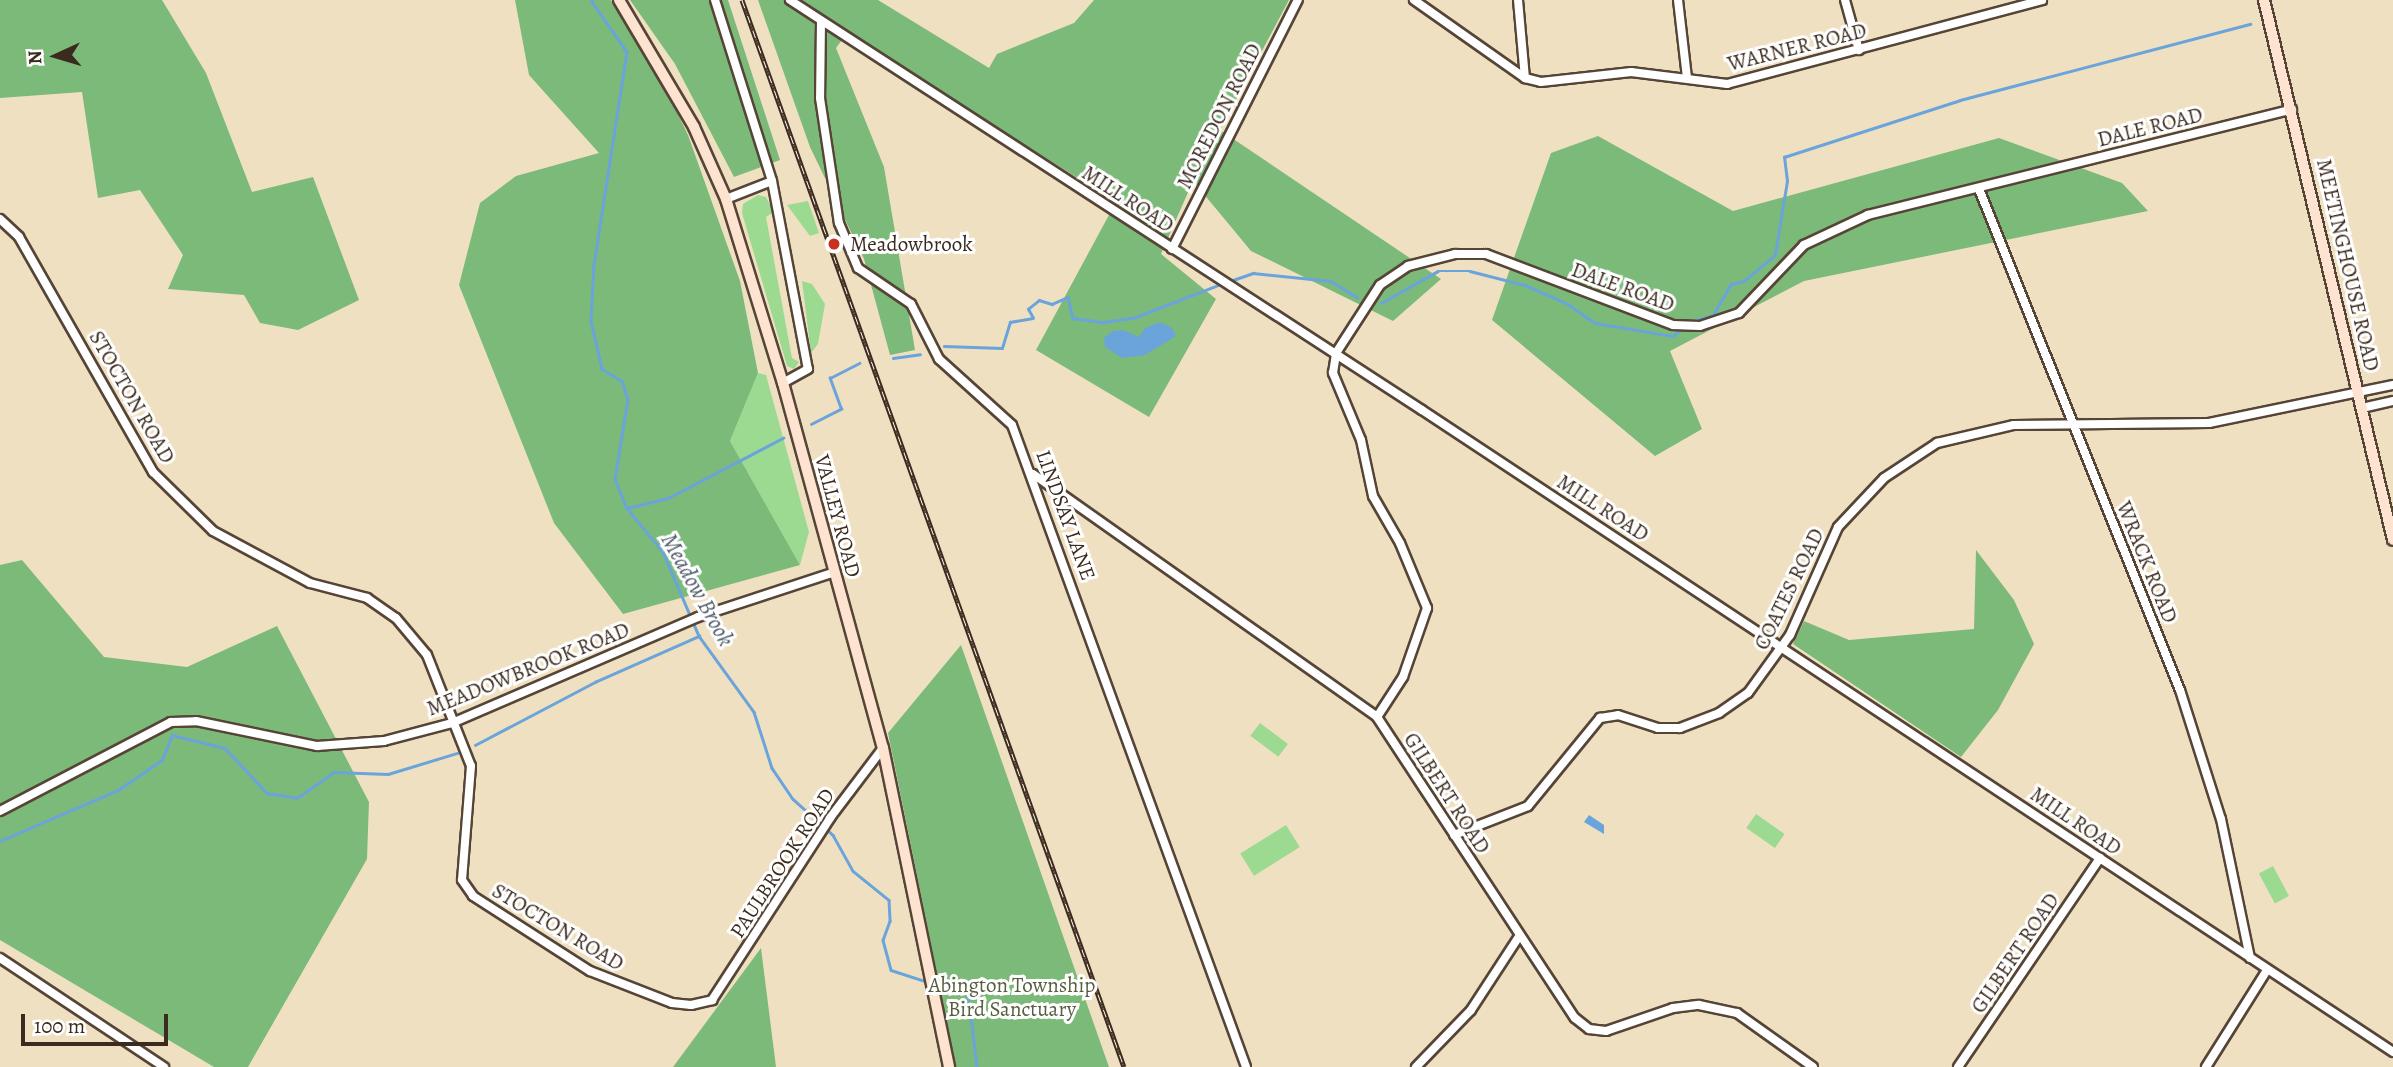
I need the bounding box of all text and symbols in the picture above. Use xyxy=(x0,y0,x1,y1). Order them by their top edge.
street label: WARNER ROAD xyxy=(1725,18,1869,76)
north arrow xyxy=(21,21,91,91)
street label: MOREDON ROAD xyxy=(1171,39,1267,193)
text: N xyxy=(22,50,49,65)
street label: DALE ROAD xyxy=(2095,102,2205,152)
street label: MEETINGHOUSE ROAD xyxy=(2311,156,2385,374)
street label: MILL ROAD xyxy=(1077,160,1179,238)
place label: Meadowbrook xyxy=(850,231,973,257)
marker: Meadowbrook xyxy=(824,234,844,254)
street label: DALE ROAD xyxy=(1568,257,1678,317)
street label: STOCTON ROAD xyxy=(84,326,180,468)
street label: LINDSAY LANE xyxy=(1031,446,1101,584)
street label: VALLEY ROAD xyxy=(810,452,866,580)
street label: MILL ROAD xyxy=(1552,469,1654,547)
street label: WRACK ROAD xyxy=(2111,498,2183,626)
street label: COATES ROAD xyxy=(1749,524,1829,654)
water label: Meadow Brook xyxy=(655,529,739,651)
street label: MEADOWBROOK ROAD xyxy=(423,617,633,721)
street label: GILBERT ROAD xyxy=(1399,728,1495,858)
street label: MILL ROAD xyxy=(2026,781,2126,861)
street label: PAULBROOK ROAD xyxy=(724,784,840,942)
street label: STOCTON ROAD xyxy=(488,878,628,976)
street label: GILBERT ROAD xyxy=(1966,888,2064,1018)
park label: Abington Township Bird Sanctuary xyxy=(929,972,1095,1022)
scale bar xyxy=(24,1000,172,1044)
text: 100 m xyxy=(34,1012,85,1040)

